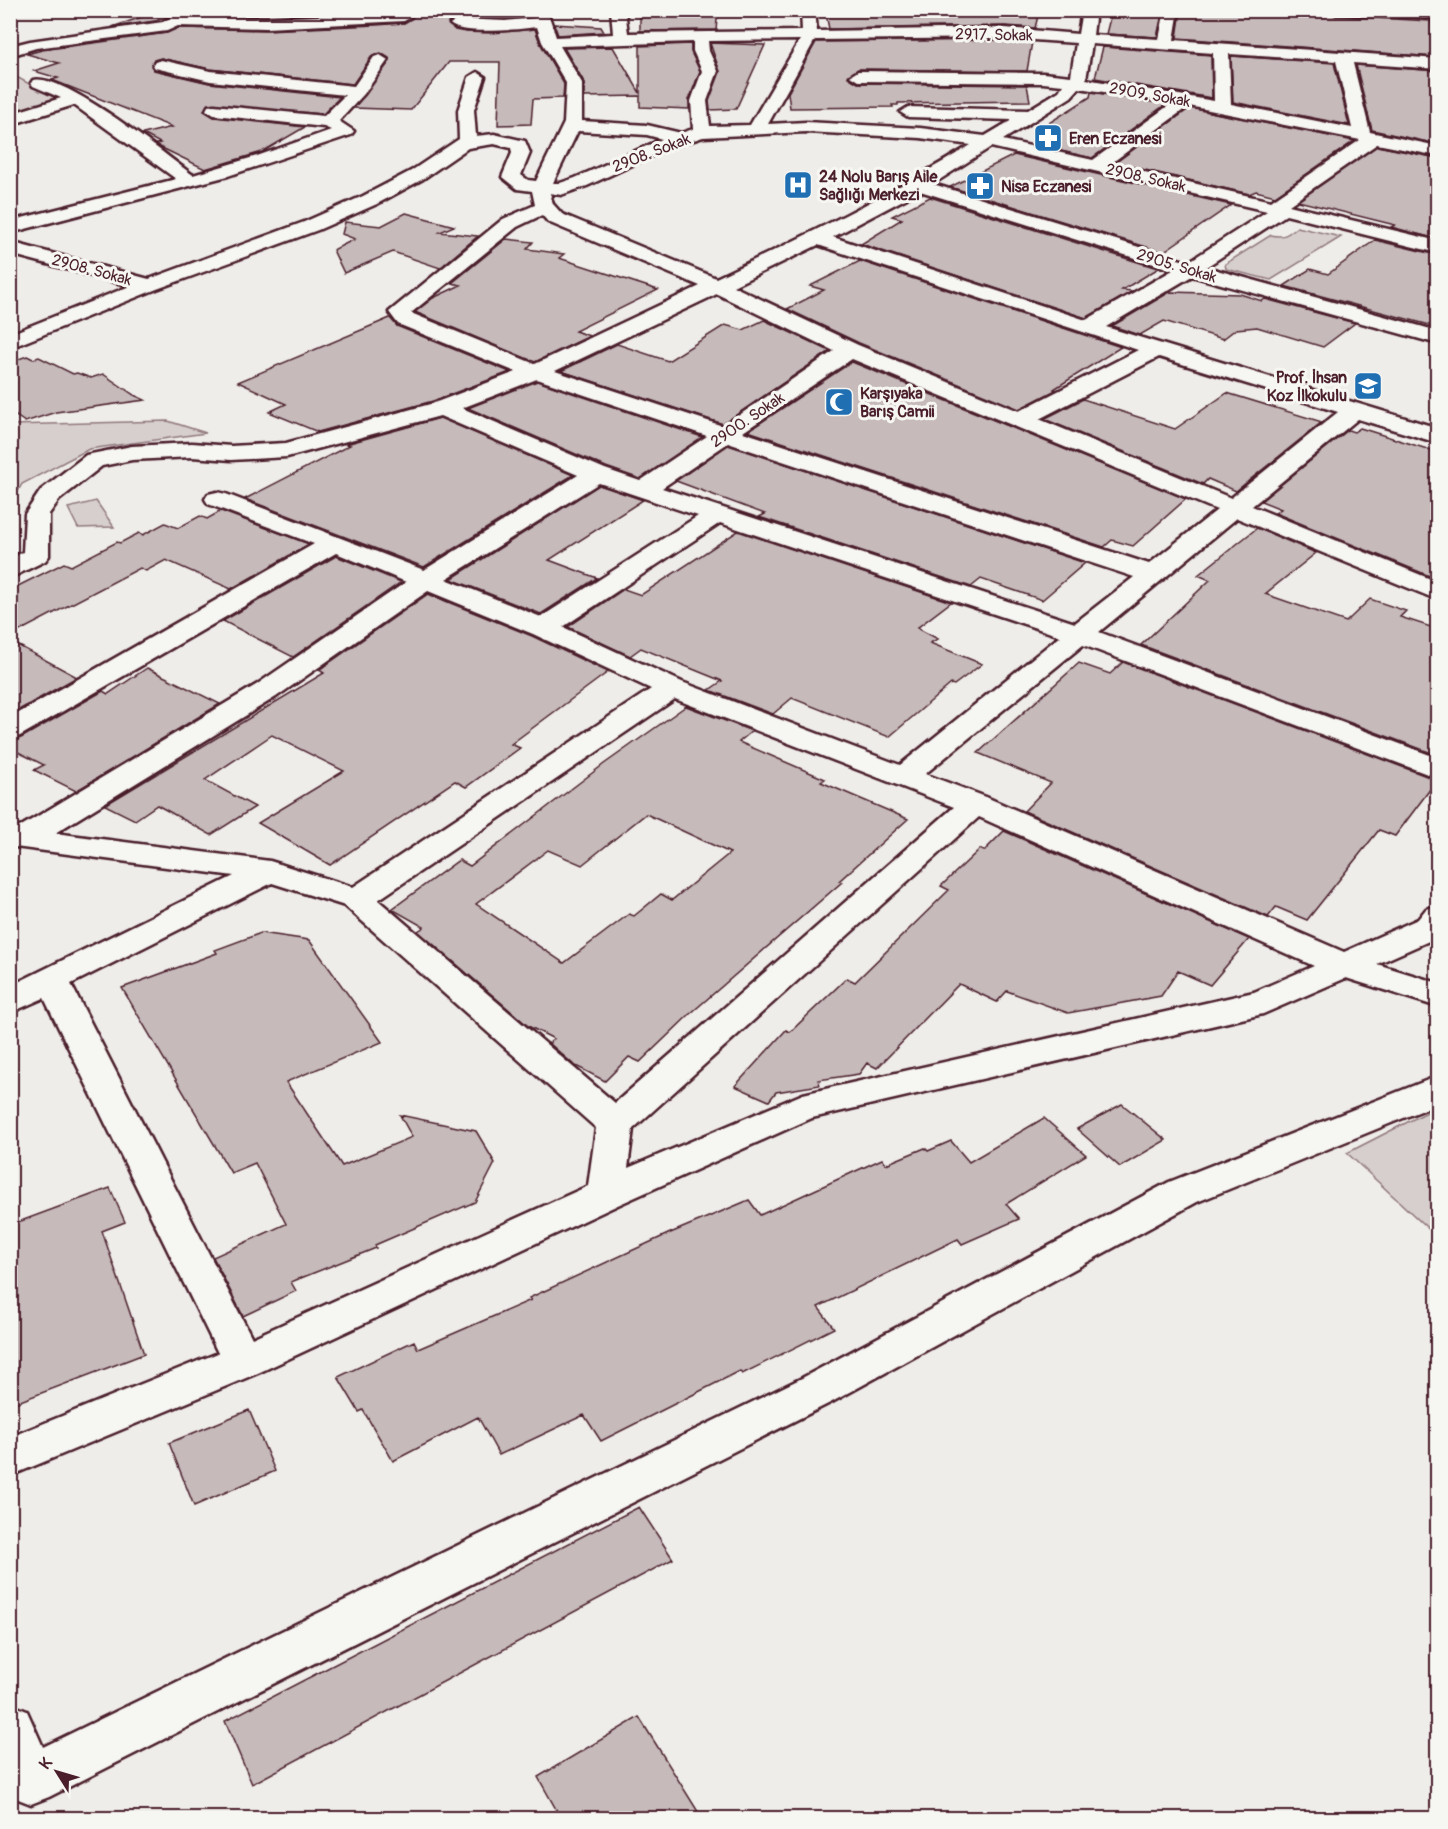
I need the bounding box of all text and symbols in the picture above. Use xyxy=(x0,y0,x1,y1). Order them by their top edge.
street label: 2917. Sokak xyxy=(955,24,1033,46)
street label: 2909. Sokak xyxy=(1108,78,1192,112)
pharmacy icon: Eren Eczanesi xyxy=(1032,122,1064,154)
street label: 2908. Sokak xyxy=(610,129,693,177)
place label: Eren Eczanesi xyxy=(1069,129,1162,149)
street label: 2908. Sokak xyxy=(1104,159,1188,197)
place label: 24 Nolu Barış Aile Sağlığı Merkezi xyxy=(819,167,939,205)
hospital icon: 24 Nolu Barış Aile Sağlığı Merkezi xyxy=(782,169,814,201)
pharmacy icon: Nisa Eczanesi xyxy=(964,170,996,202)
place label: Nisa Eczanesi xyxy=(1001,177,1092,197)
street label: 2905. Sokak xyxy=(1134,244,1219,288)
street label: 2908. Sokak xyxy=(50,250,134,290)
place label: Prof. İhsan Koz İlkokulu xyxy=(1267,368,1347,406)
school or university icon: Prof. İhsan Koz İlkokulu xyxy=(1352,370,1384,402)
place label: Karşıyaka Barış Camii xyxy=(860,384,935,422)
mosque icon: Karşıyaka Barış Camii xyxy=(823,386,855,418)
street label: 2900. Sokak xyxy=(707,388,789,452)
north arrow xyxy=(27,1742,87,1802)
text: K xyxy=(35,1753,57,1773)

